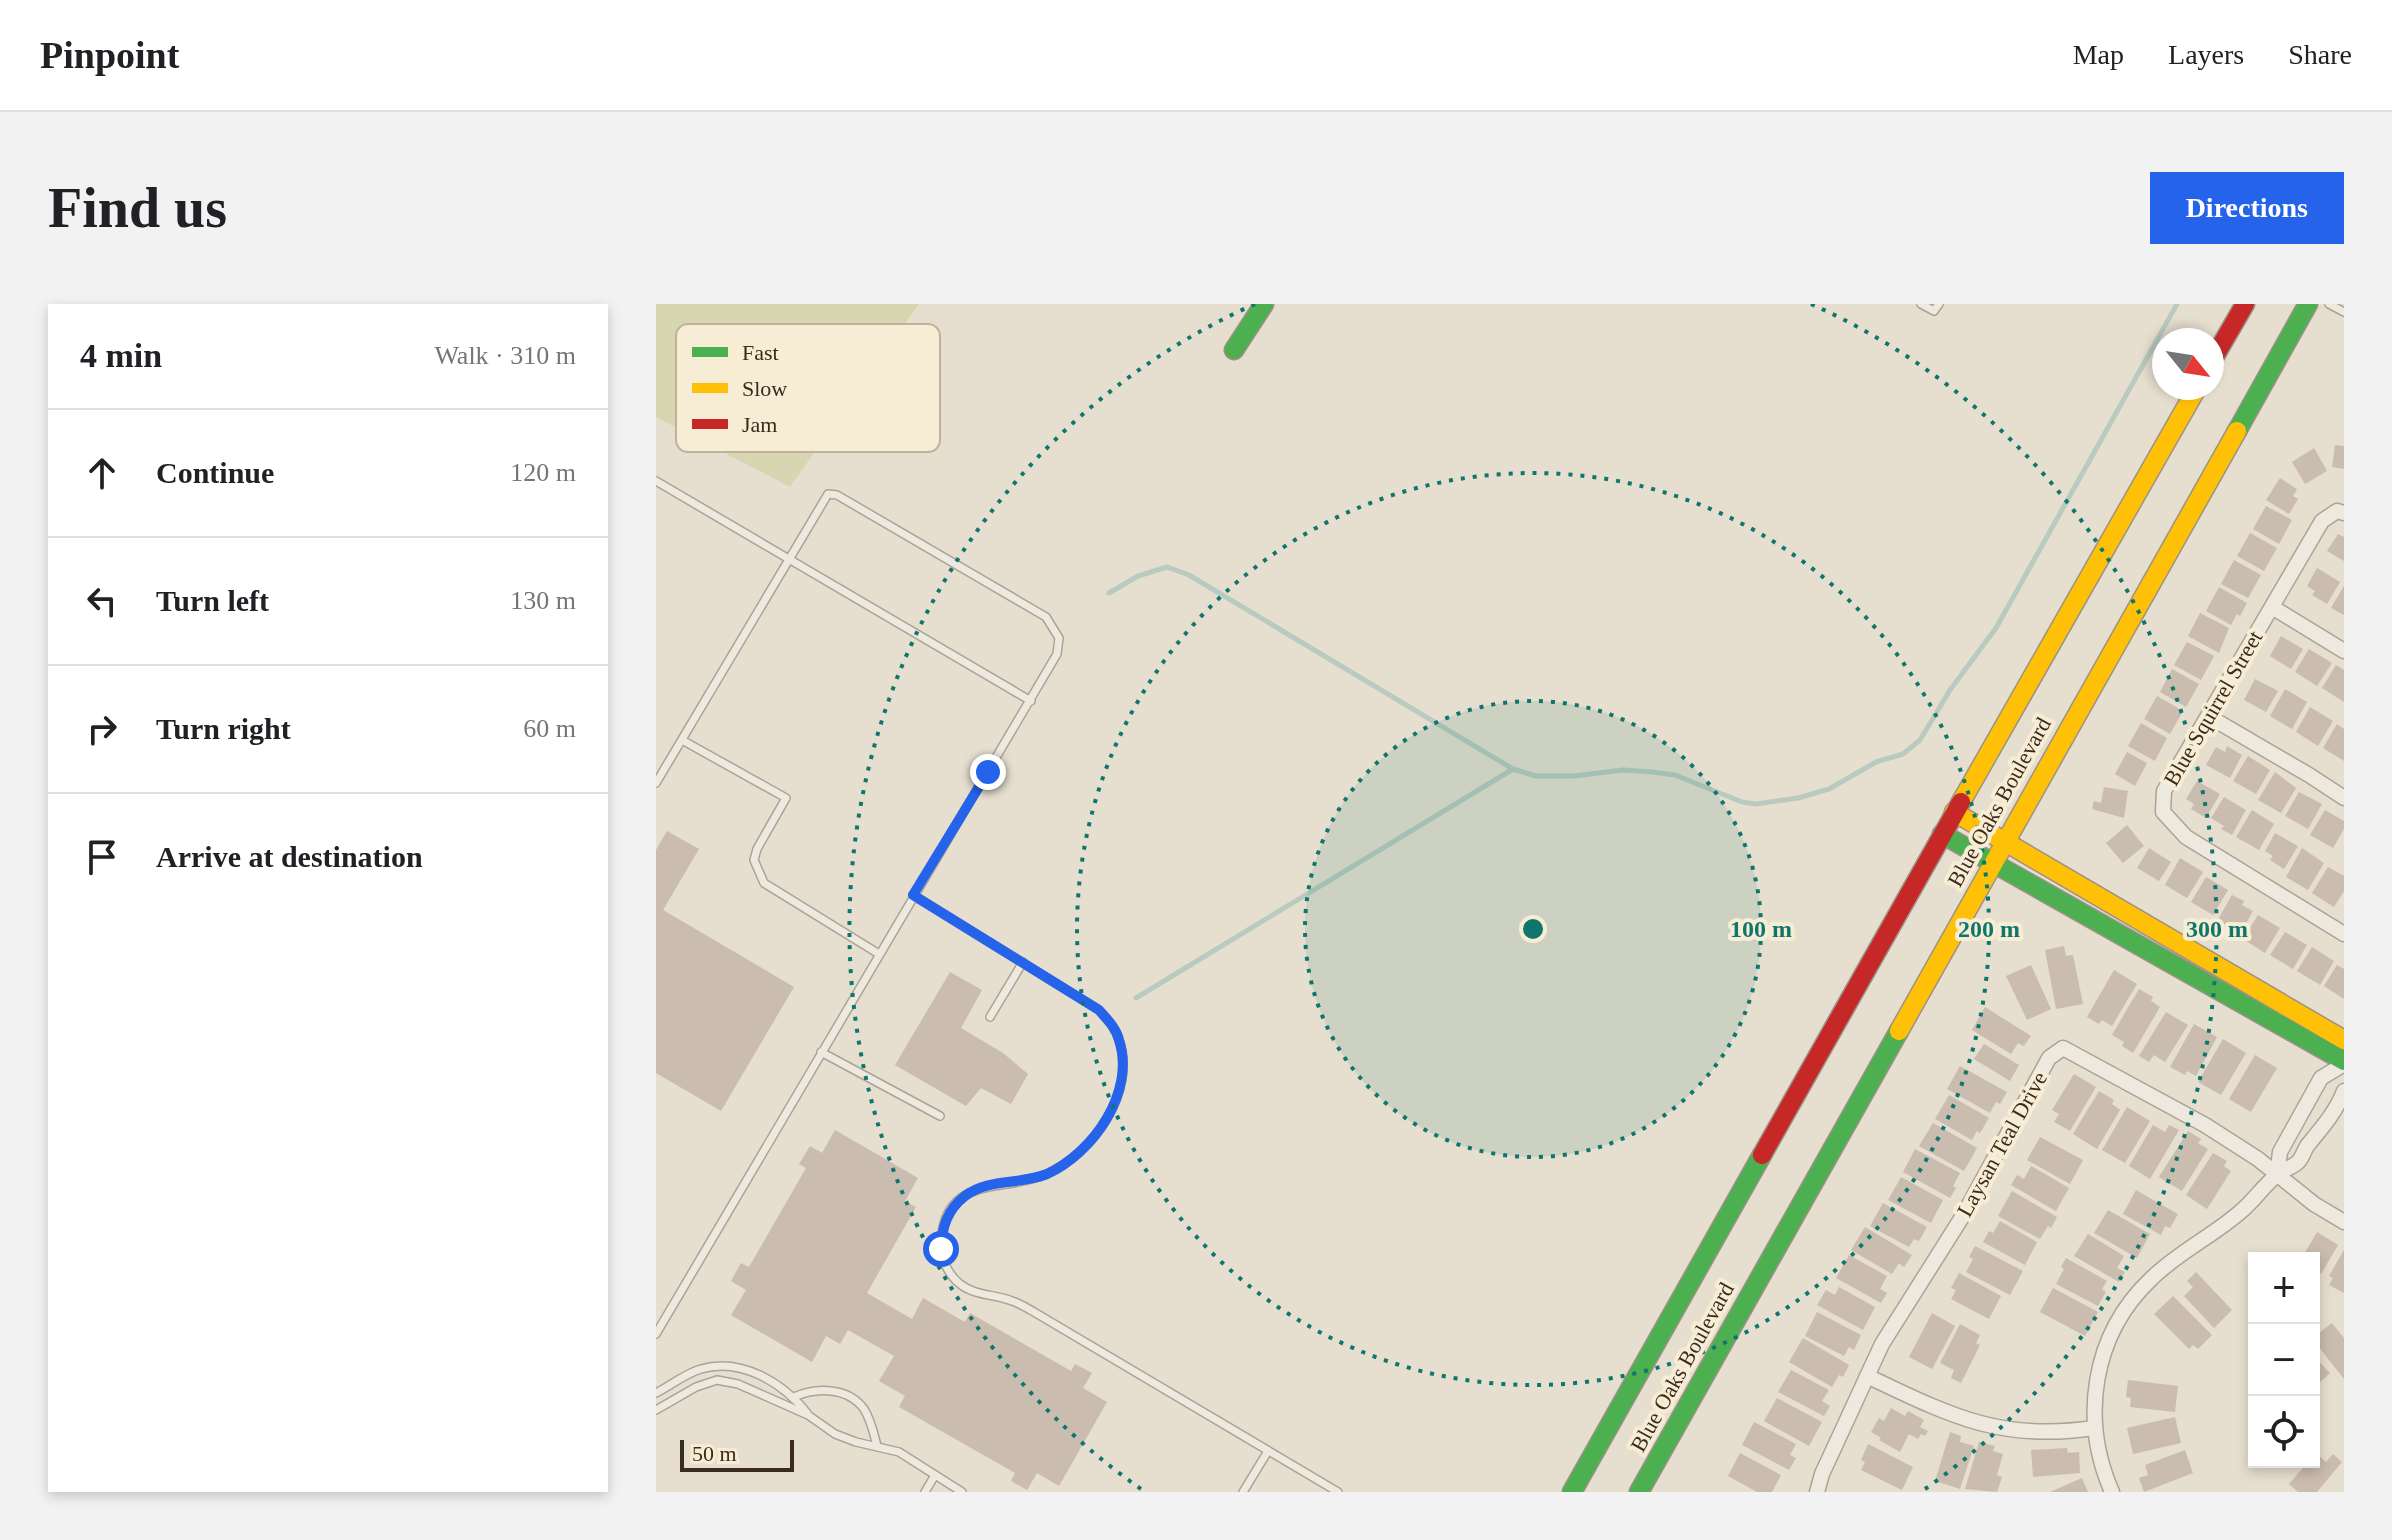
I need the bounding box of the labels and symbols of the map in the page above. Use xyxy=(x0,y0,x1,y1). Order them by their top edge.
legend xyxy=(676,324,940,452)
north arrow xyxy=(2152,328,2224,400)
text: Fast xyxy=(742,340,779,365)
text: Slow xyxy=(742,376,787,401)
text: Jam xyxy=(742,412,777,437)
street label: Blue Squirrel Street xyxy=(2158,626,2268,790)
street label: Blue Oaks Boulevard xyxy=(1942,713,2056,891)
route end xyxy=(970,754,1006,790)
centre of rings xyxy=(1519,915,1547,943)
text: 100 m xyxy=(1730,916,1792,942)
text: 200 m xyxy=(1958,916,2020,942)
text: 300 m xyxy=(2186,916,2248,942)
street label: Laysan Teal Drive xyxy=(1952,1067,2052,1221)
route start xyxy=(923,1231,959,1267)
street label: Blue Oaks Boulevard xyxy=(1625,1278,1739,1456)
scale bar xyxy=(680,1436,794,1472)

